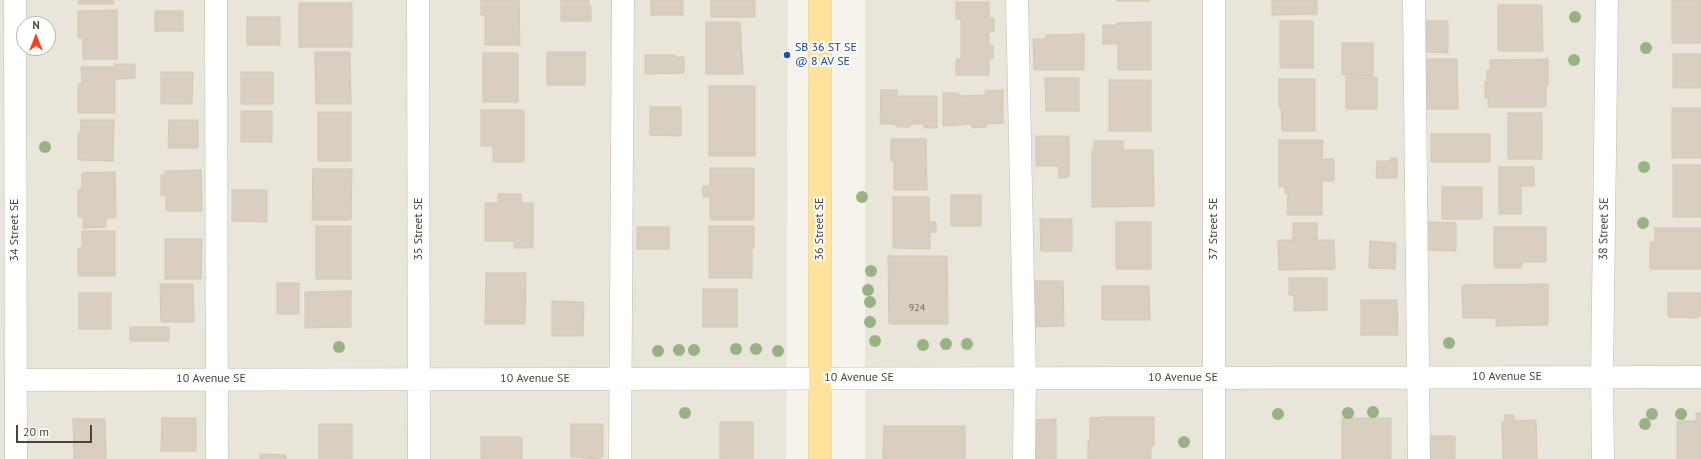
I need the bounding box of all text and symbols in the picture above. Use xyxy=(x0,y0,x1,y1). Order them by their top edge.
north arrow xyxy=(16,16,56,56)
text: N xyxy=(32,18,40,32)
place label: SB 36 ST SE @ 8 AV SE xyxy=(795,41,857,69)
marker: SB 36 ST SE @ 8 AV SE xyxy=(782,50,792,60)
street label: 38 Street SE xyxy=(1596,197,1612,261)
street label: 35 Street SE xyxy=(412,198,426,260)
street label: 36 Street SE xyxy=(813,198,827,260)
street label: 37 Street SE xyxy=(1207,198,1221,260)
street label: 34 Street SE xyxy=(8,199,22,261)
house number: 924 xyxy=(909,302,925,314)
street label: 10 Avenue SE xyxy=(1472,370,1542,384)
street label: 10 Avenue SE xyxy=(824,371,894,385)
street label: 10 Avenue SE xyxy=(1148,371,1218,385)
street label: 10 Avenue SE xyxy=(176,372,246,386)
street label: 10 Avenue SE xyxy=(500,372,570,386)
scale bar xyxy=(18,417,94,443)
text: 20 m xyxy=(23,424,49,439)

